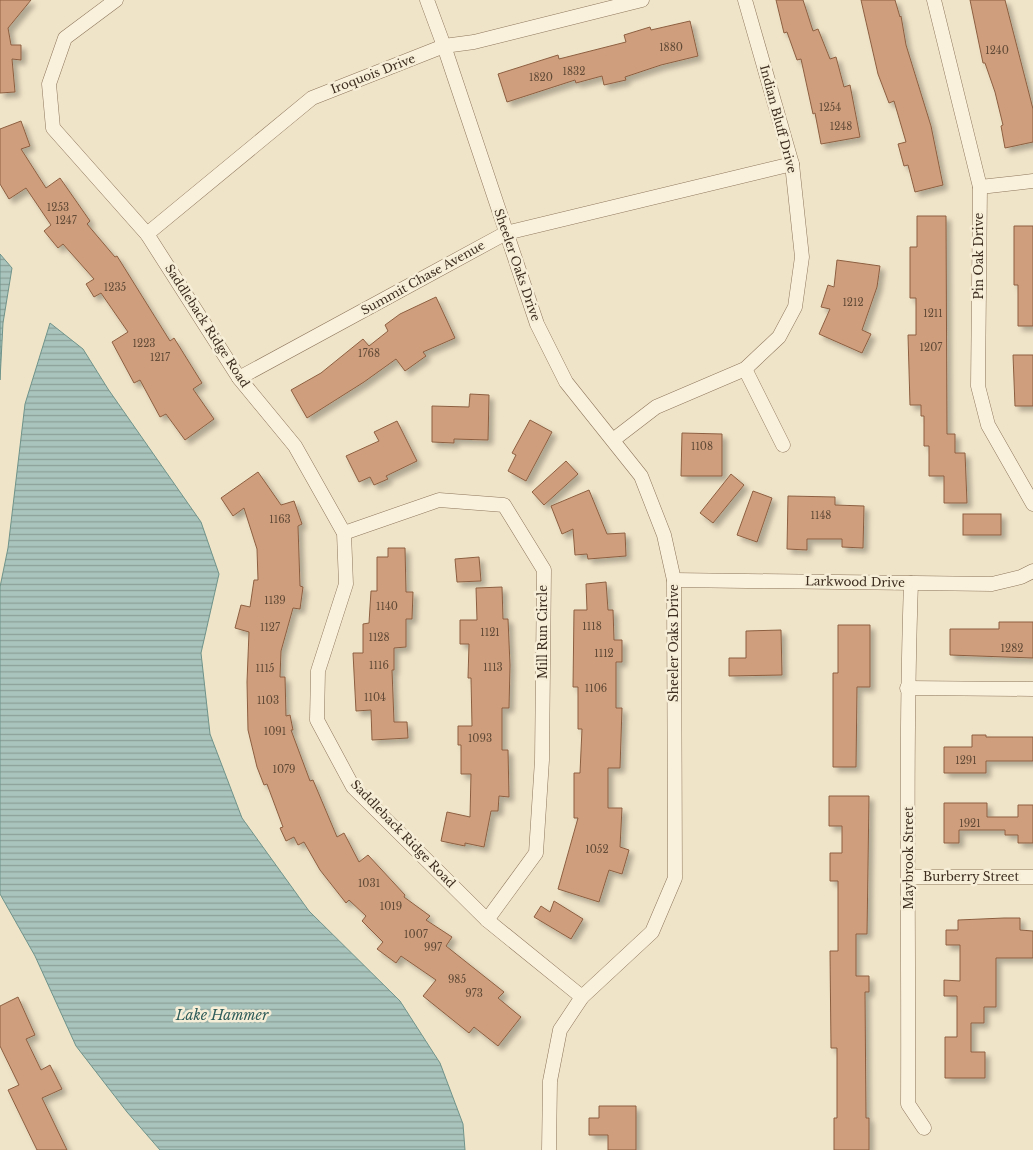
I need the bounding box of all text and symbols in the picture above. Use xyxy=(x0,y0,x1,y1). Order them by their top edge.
house number: 1880 xyxy=(659,41,683,54)
house number: 1240 xyxy=(985,44,1009,57)
street label: Iroquois Drive xyxy=(328,50,417,97)
street label: Indian Bluff Drive xyxy=(757,63,800,175)
house number: 1832 xyxy=(563,65,585,78)
house number: 1820 xyxy=(529,71,553,84)
house number: 1254 xyxy=(819,101,841,114)
house number: 1248 xyxy=(830,120,852,133)
house number: 1253 xyxy=(47,201,69,214)
street label: Sheeler Oaks Drive xyxy=(491,207,544,323)
street label: Pin Oak Drive xyxy=(971,212,986,299)
house number: 1247 xyxy=(55,214,78,227)
street label: Summit Chase Avenue xyxy=(358,237,487,318)
street label: Saddleback Ridge Road xyxy=(162,261,253,390)
house number: 1235 xyxy=(104,281,127,294)
house number: 1212 xyxy=(842,296,864,309)
house number: 1211 xyxy=(923,307,943,320)
house number: 1223 xyxy=(133,337,155,350)
house number: 1207 xyxy=(920,341,943,354)
house number: 1768 xyxy=(358,347,380,360)
house number: 1217 xyxy=(150,351,171,364)
house number: 1108 xyxy=(691,440,713,453)
house number: 1148 xyxy=(811,509,831,522)
house number: 1163 xyxy=(269,513,291,526)
street label: Larkwood Drive xyxy=(805,573,905,590)
street label: Sheeler Oaks Drive xyxy=(666,584,681,702)
street label: Mill Run Circle xyxy=(535,585,550,679)
house number: 1139 xyxy=(264,594,286,607)
house number: 1140 xyxy=(376,600,398,613)
house number: 1118 xyxy=(582,620,602,633)
house number: 1127 xyxy=(260,621,281,634)
house number: 1121 xyxy=(480,626,500,639)
house number: 1128 xyxy=(368,631,390,644)
house number: 1282 xyxy=(1001,642,1023,655)
house number: 1112 xyxy=(594,647,614,660)
house number: 1116 xyxy=(369,659,389,672)
house number: 1113 xyxy=(483,661,503,674)
house number: 1115 xyxy=(255,662,275,675)
house number: 1106 xyxy=(585,682,607,695)
house number: 1104 xyxy=(364,691,386,704)
house number: 1103 xyxy=(257,694,279,707)
house number: 1091 xyxy=(264,725,286,738)
house number: 1093 xyxy=(468,732,492,745)
house number: 1291 xyxy=(955,754,977,767)
house number: 1079 xyxy=(272,763,296,776)
street label: Saddleback Ridge Road xyxy=(348,777,459,891)
street label: Maybrook Street xyxy=(901,806,916,910)
house number: 1921 xyxy=(959,817,981,830)
house number: 1052 xyxy=(585,843,609,856)
street label: Burberry Street xyxy=(923,869,1019,884)
house number: 1031 xyxy=(358,877,380,890)
house number: 1019 xyxy=(380,900,402,913)
house number: 1007 xyxy=(404,928,429,941)
house number: 997 xyxy=(424,941,443,954)
house number: 985 xyxy=(448,973,466,986)
house number: 973 xyxy=(465,987,483,1000)
water label: Lake Hammer xyxy=(175,1006,269,1024)

